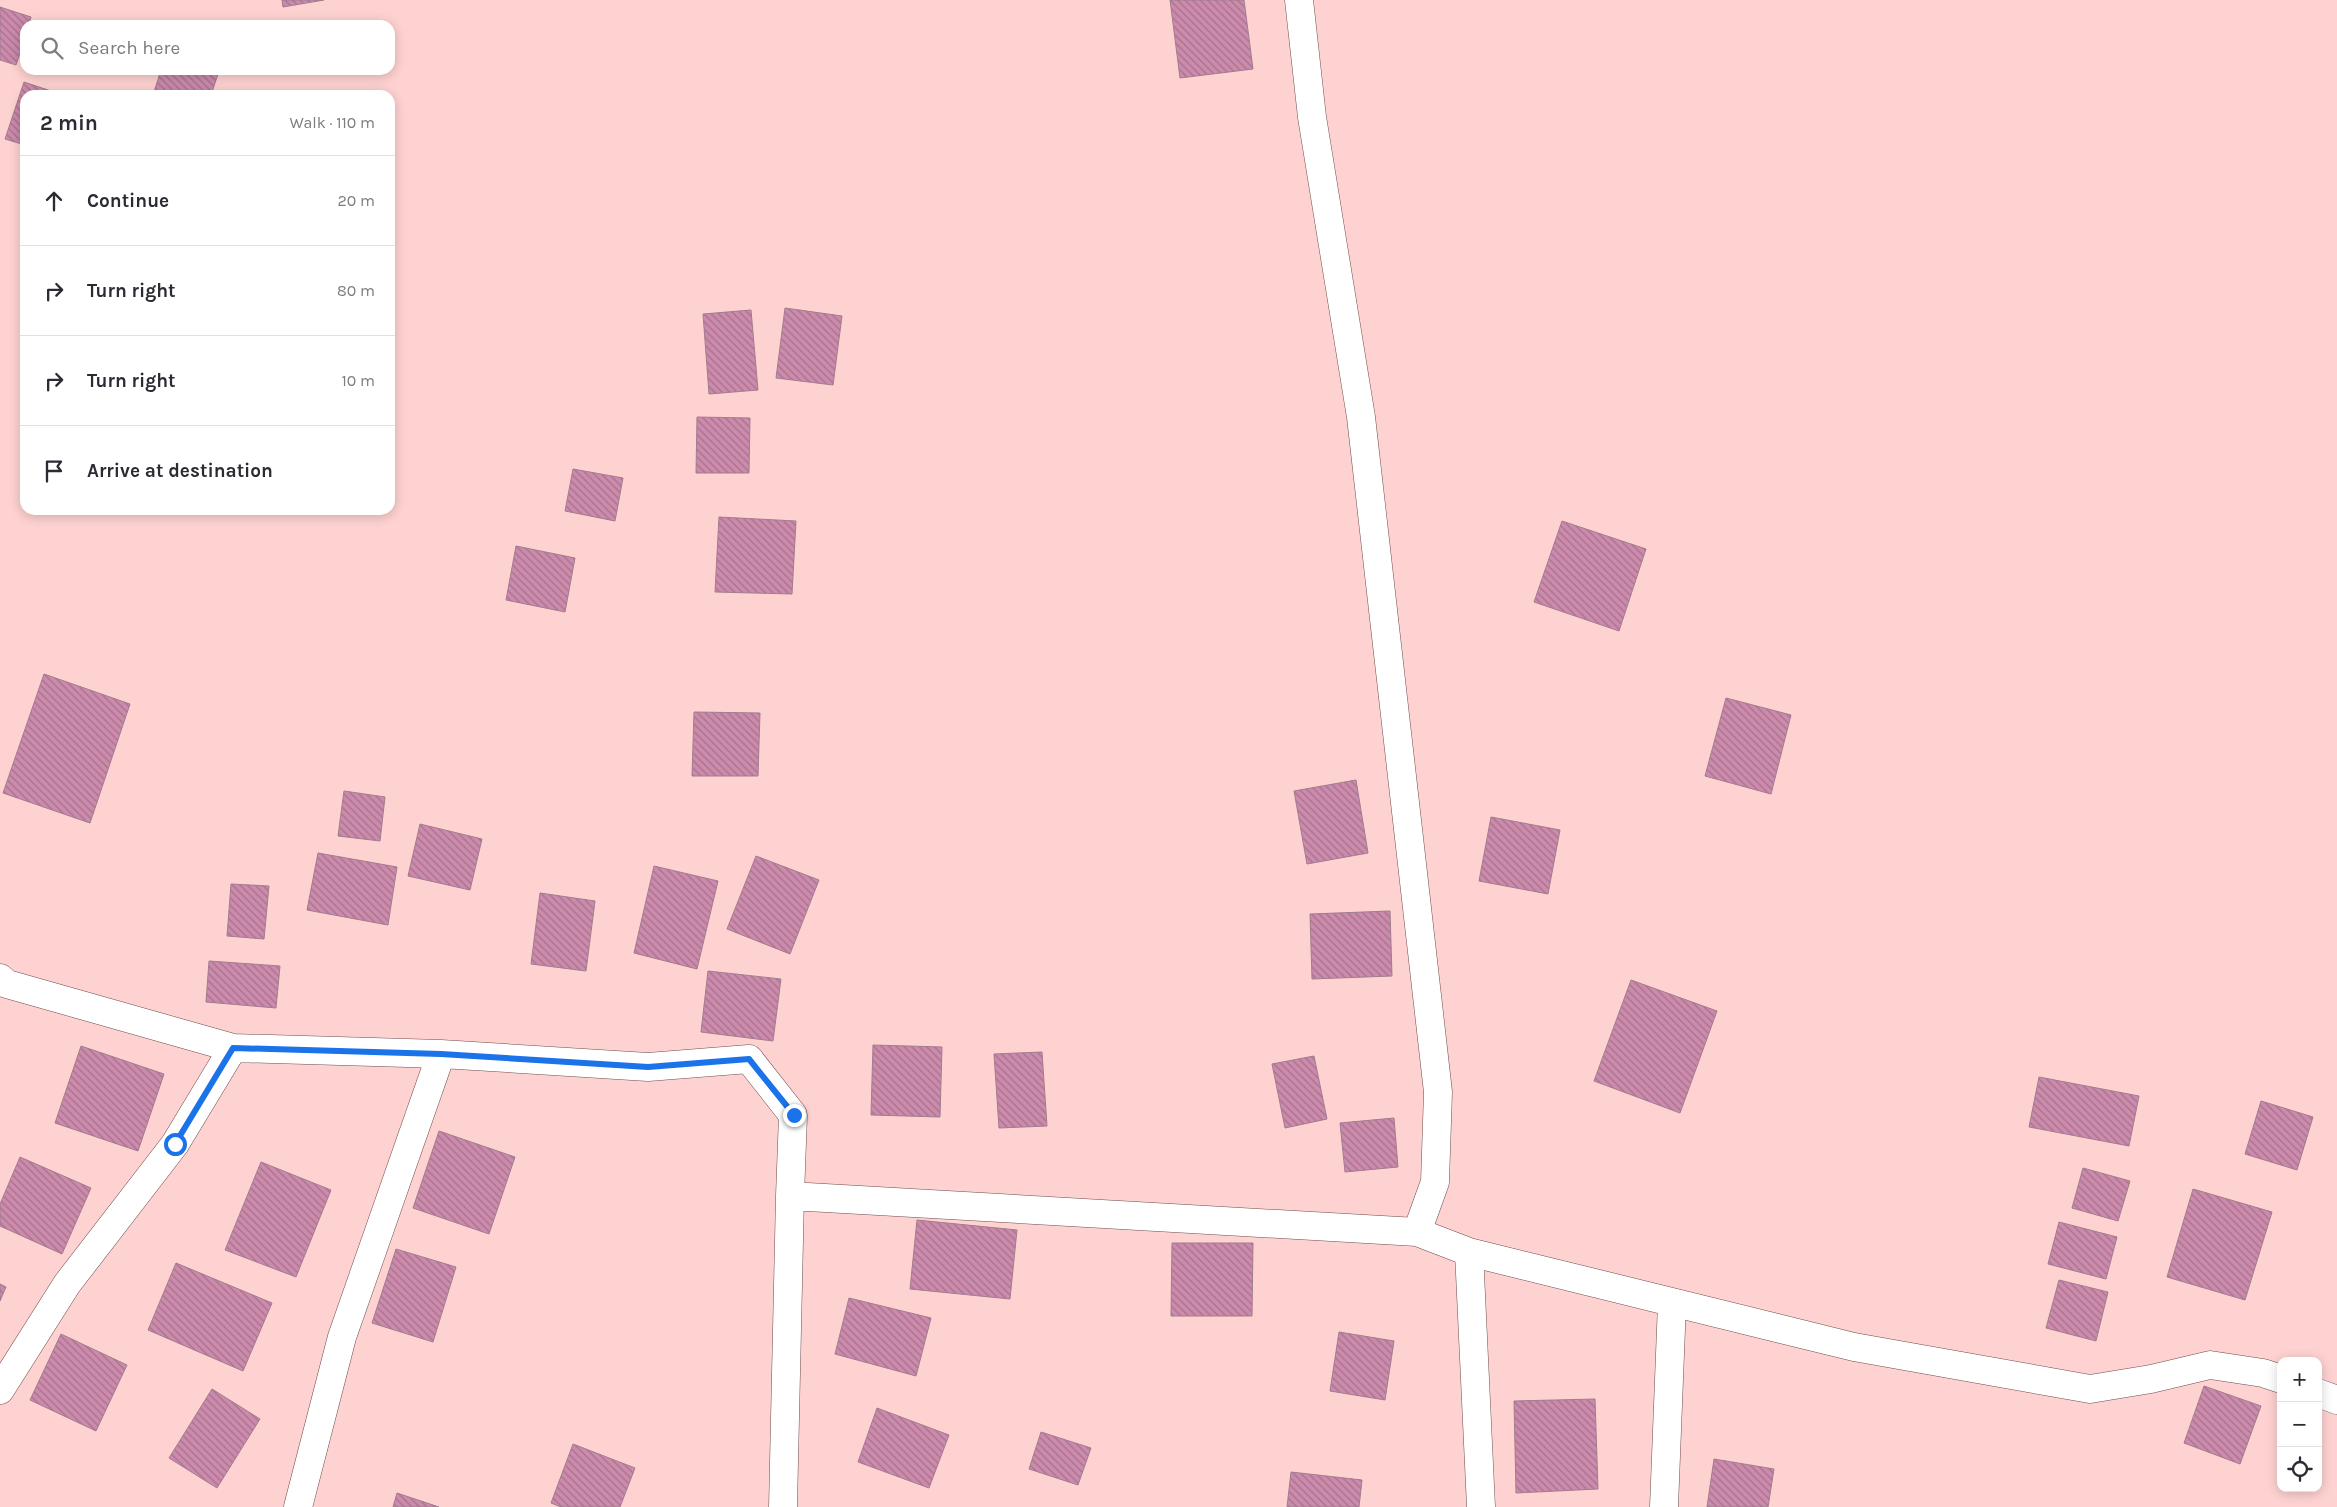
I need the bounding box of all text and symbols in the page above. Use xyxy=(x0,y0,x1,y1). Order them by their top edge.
search box xyxy=(20,20,395,75)
icon: search xyxy=(38,34,66,62)
text: Search here xyxy=(78,37,180,59)
text: 2 min xyxy=(40,111,98,135)
text: Walk · 110 m xyxy=(290,113,375,132)
icon: ahead xyxy=(40,187,68,215)
text: Continue xyxy=(87,190,169,212)
text: 20 m xyxy=(337,191,375,210)
icon: right xyxy=(40,277,68,305)
text: Turn right xyxy=(87,280,176,302)
text: 80 m xyxy=(337,281,375,300)
icon: right xyxy=(40,367,68,395)
text: Turn right xyxy=(87,370,176,392)
text: 10 m xyxy=(341,371,375,390)
icon: arrive xyxy=(40,457,68,485)
text: Arrive at destination xyxy=(87,460,273,482)
route end xyxy=(783,1104,806,1127)
route start xyxy=(164,1133,187,1156)
map controls xyxy=(2277,1357,2322,1492)
button: + xyxy=(2277,1357,2322,1402)
button: − xyxy=(2277,1402,2322,1447)
button: locate xyxy=(2277,1447,2322,1492)

